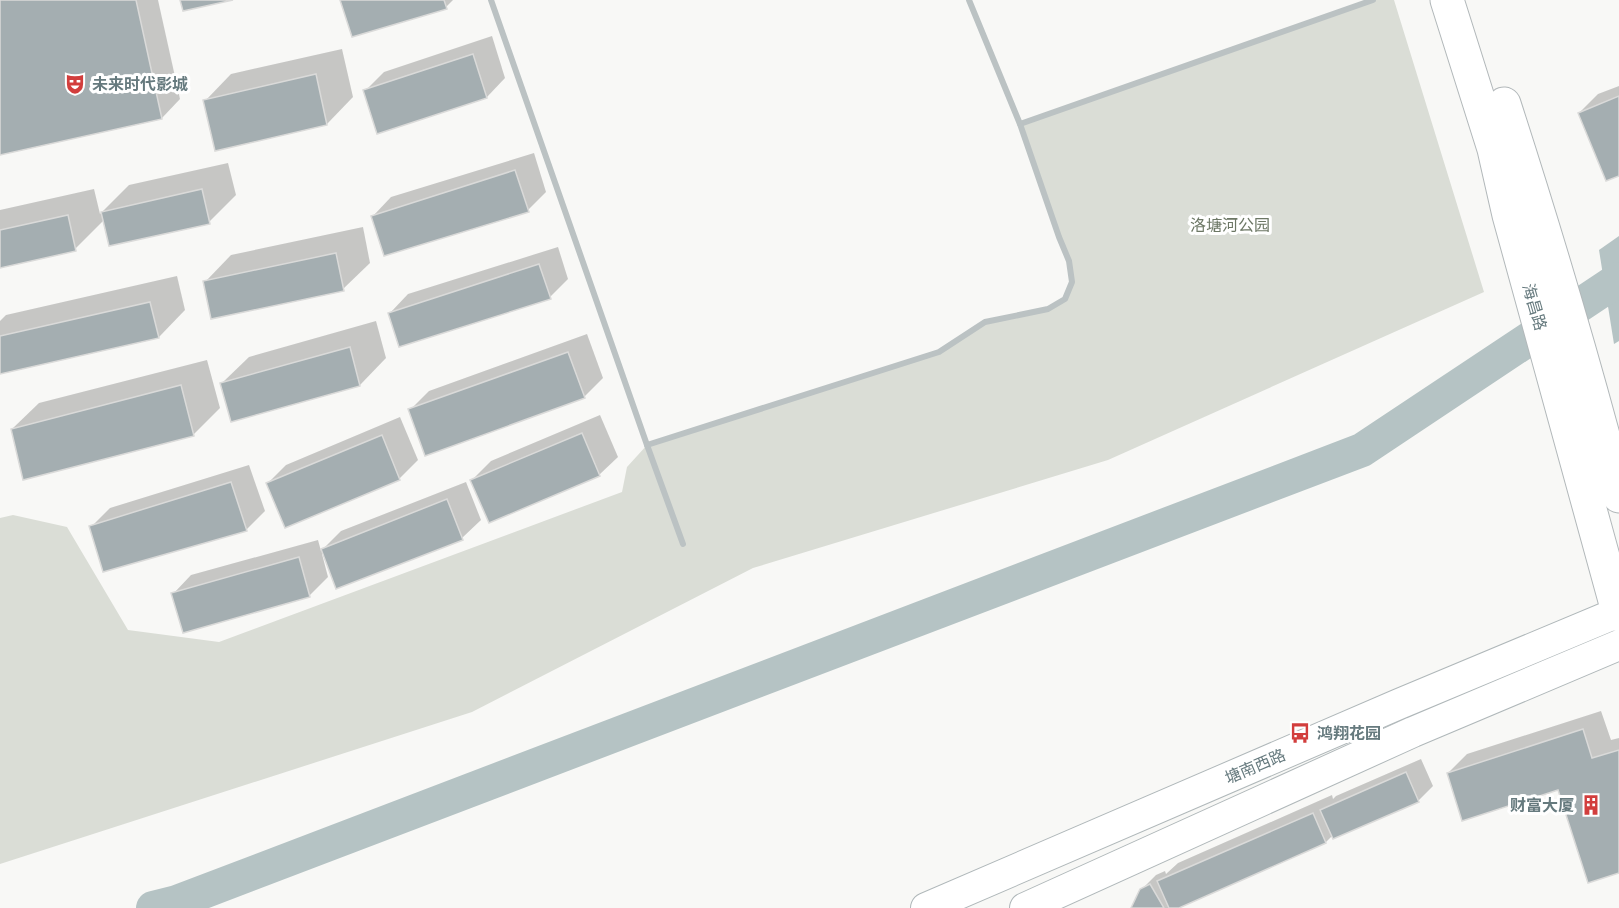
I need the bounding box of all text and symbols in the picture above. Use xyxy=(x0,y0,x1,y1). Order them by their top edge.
theatre icon: 未来时代影城 xyxy=(63,72,87,96)
place label: 未来时代影城 xyxy=(92,73,188,96)
park label: 洛塘河公园 xyxy=(1190,214,1270,237)
street label: 海昌路 xyxy=(1517,281,1552,333)
bus stop icon: 鸿翔花园 xyxy=(1288,721,1312,745)
place label: 鸿翔花园 xyxy=(1317,722,1381,745)
street label: 塘南西路 xyxy=(1221,743,1289,790)
building icon: 财富大厦 xyxy=(1579,793,1603,817)
place label: 财富大厦 xyxy=(1510,794,1574,817)

